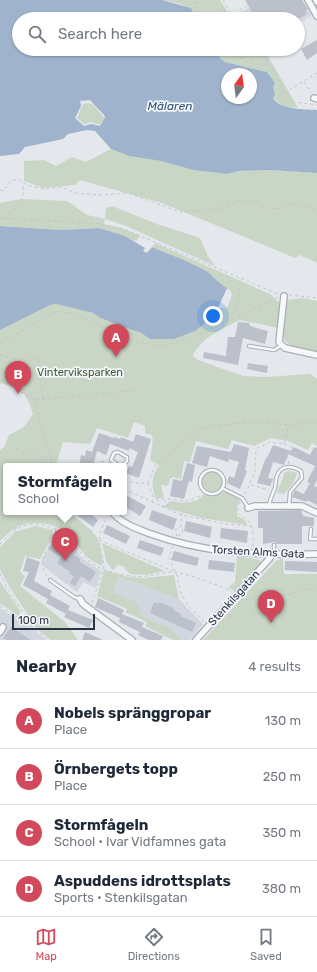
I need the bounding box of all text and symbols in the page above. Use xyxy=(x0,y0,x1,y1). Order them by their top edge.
search box xyxy=(12,12,305,56)
icon: search xyxy=(26,23,48,45)
text: Search here xyxy=(58,25,142,43)
north arrow xyxy=(221,68,257,104)
water label: Mälaren xyxy=(147,99,193,113)
your location xyxy=(203,306,223,326)
pin: A xyxy=(103,324,129,357)
pin: B xyxy=(5,361,31,394)
park label: Vinterviksparken xyxy=(37,366,123,379)
popup xyxy=(3,463,127,515)
text: Stormfågeln xyxy=(18,473,112,491)
text: School xyxy=(18,491,59,506)
pin: C xyxy=(52,528,78,561)
street label: Torsten Alms Gata xyxy=(211,543,305,561)
street label: Stenkilsgatan xyxy=(206,568,262,628)
pin: D xyxy=(258,590,284,623)
scale bar xyxy=(12,612,95,631)
text: 100 m xyxy=(18,614,49,627)
text: Nearby xyxy=(16,656,77,676)
text: 4 results xyxy=(248,659,301,674)
text: Nobels spränggropar xyxy=(54,704,211,722)
text: A xyxy=(24,713,34,728)
text: 130 m xyxy=(265,713,301,728)
text: Place xyxy=(54,722,87,737)
text: Örnbergets topp xyxy=(54,760,178,778)
text: B xyxy=(24,769,34,784)
text: 250 m xyxy=(263,769,301,784)
text: Place xyxy=(54,778,87,793)
text: Stormfågeln xyxy=(54,816,148,834)
text: C xyxy=(24,825,34,840)
text: 350 m xyxy=(262,825,301,840)
text: School · Ivar Vidfamnes gata xyxy=(54,834,226,849)
text: Aspuddens idrottsplats xyxy=(54,872,231,890)
text: D xyxy=(24,881,34,896)
text: 380 m xyxy=(262,881,301,896)
text: Sports · Stenkilsgatan xyxy=(54,890,188,905)
tab: Map xyxy=(35,926,57,963)
tab: Directions xyxy=(128,926,180,963)
tab: Saved xyxy=(250,926,282,963)

